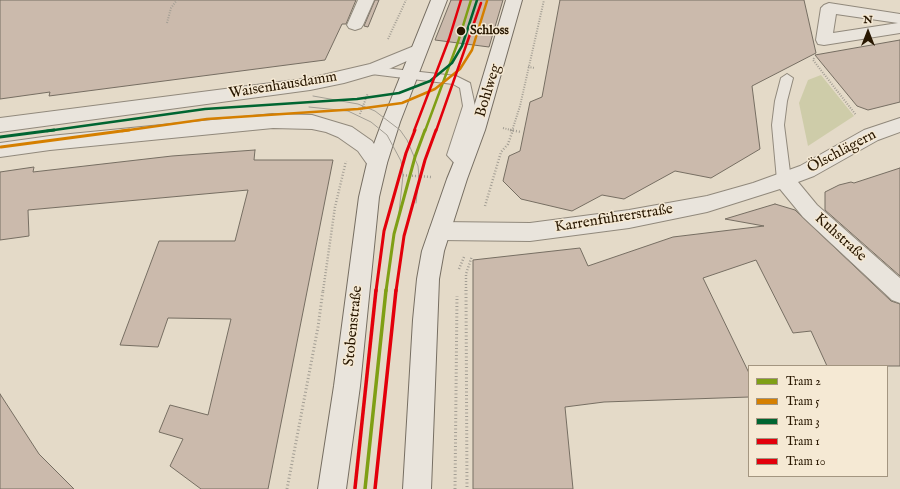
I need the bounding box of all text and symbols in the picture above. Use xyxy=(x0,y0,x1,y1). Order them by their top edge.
north arrow xyxy=(848,12,888,52)
text: N xyxy=(863,13,873,27)
place label: Schloss xyxy=(470,23,509,39)
marker: Schloss xyxy=(455,25,467,37)
street label: Bohlweg xyxy=(472,62,506,120)
street label: Waisenhausdamm xyxy=(228,69,338,103)
street label: Ölschlägern xyxy=(805,126,879,178)
street label: Karrenführerstraße xyxy=(554,201,674,237)
street label: Kuhstraße xyxy=(810,210,870,266)
street label: Stobenstraße xyxy=(341,285,367,367)
legend xyxy=(748,365,888,477)
text: Tram 2 xyxy=(786,374,821,389)
text: Tram 5 xyxy=(786,394,820,409)
text: Tram 3 xyxy=(786,414,820,429)
text: Tram 1 xyxy=(786,434,820,449)
text: Tram 10 xyxy=(786,454,826,469)

